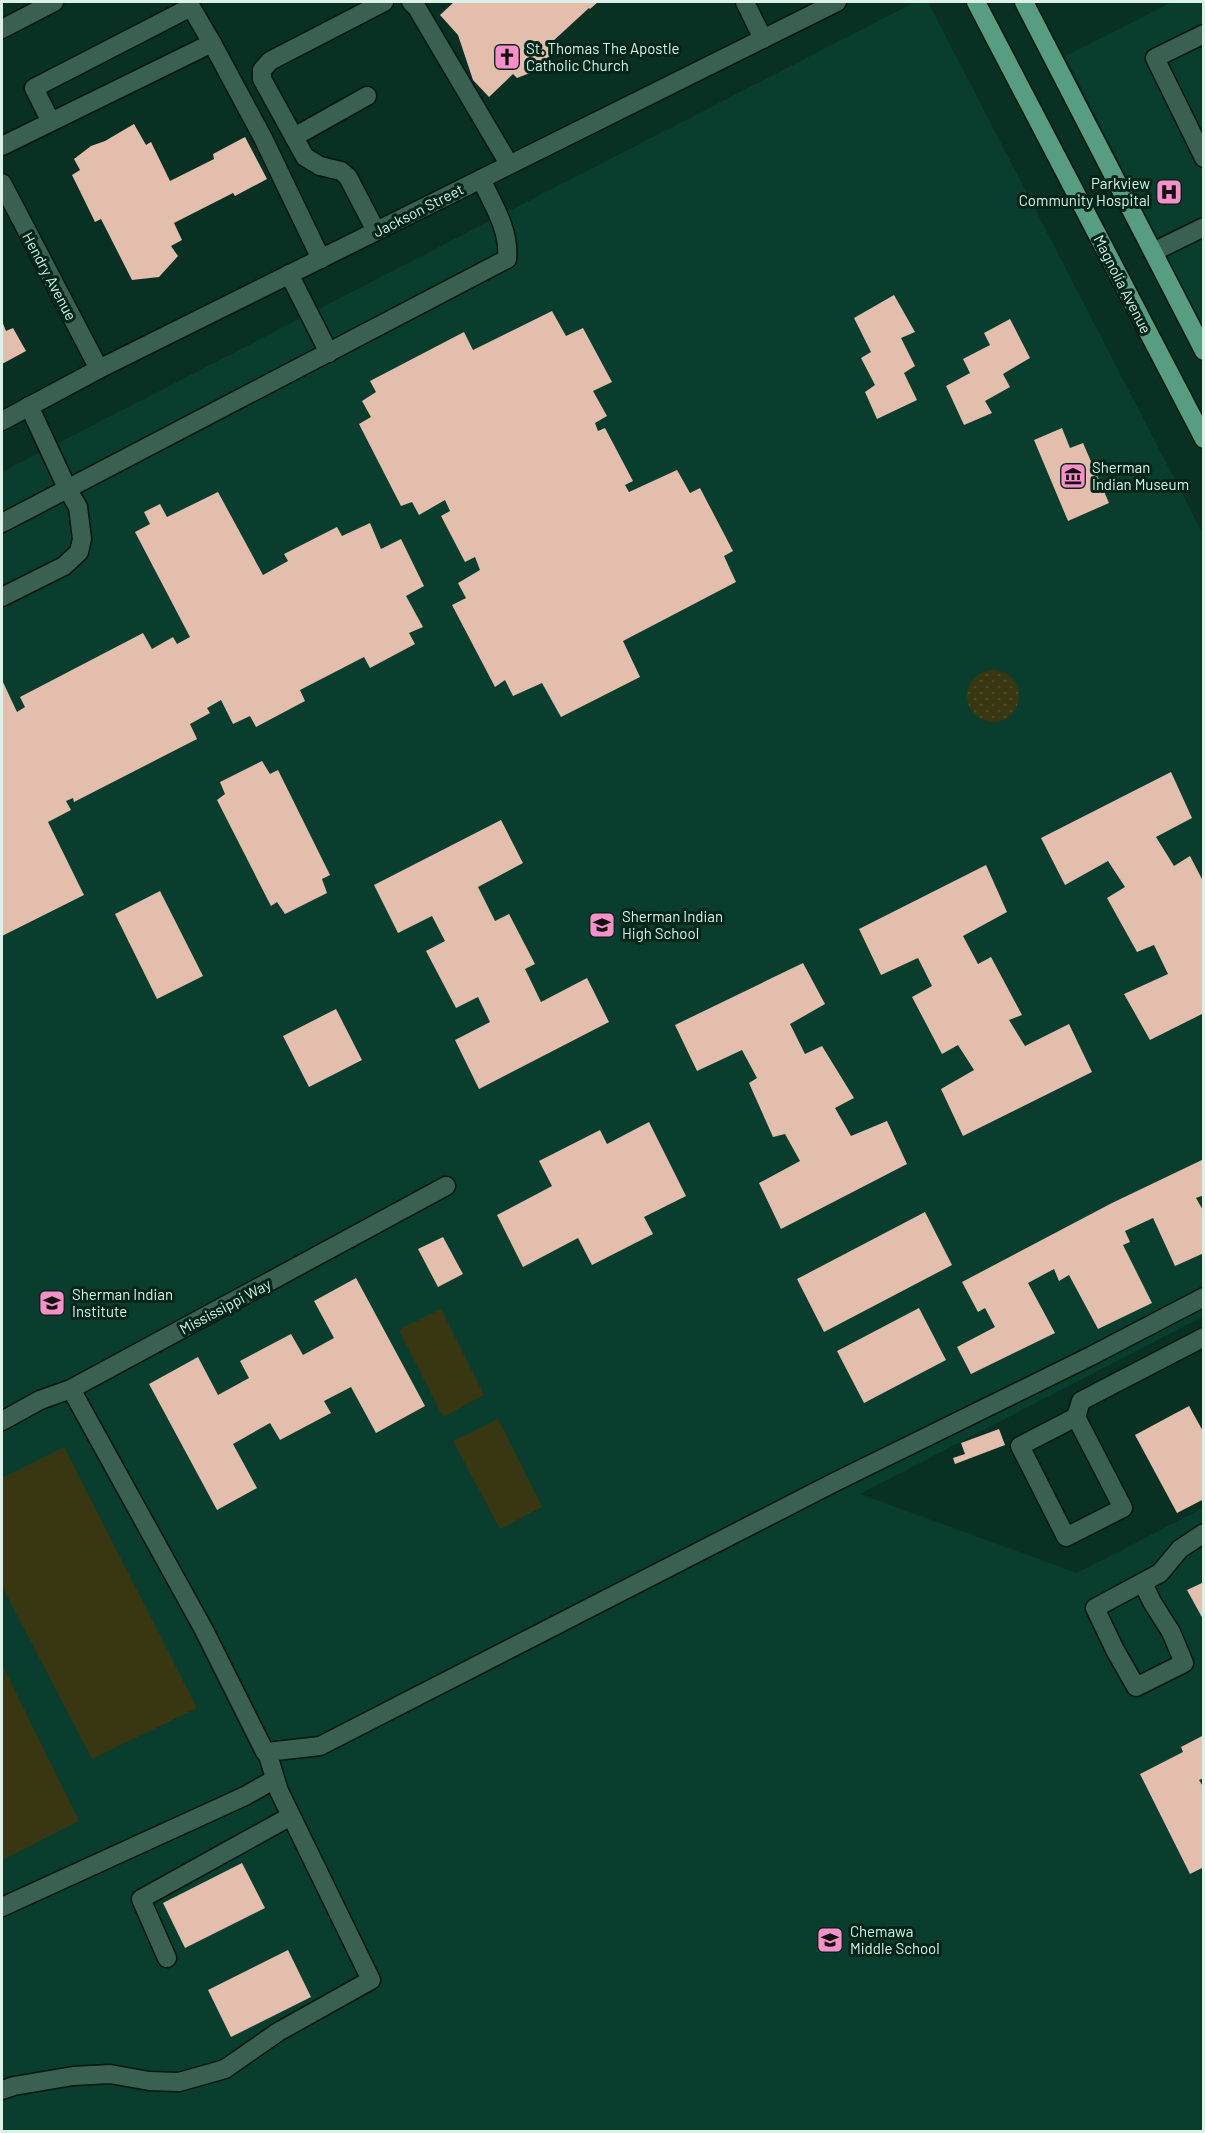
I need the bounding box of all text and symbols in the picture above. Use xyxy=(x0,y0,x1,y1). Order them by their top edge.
place label: St. Thomas The Apostle Catholic Church xyxy=(526,39,679,74)
church icon: St. Thomas The Apostle Catholic Church xyxy=(492,42,522,72)
place label: Parkview Community Hospital xyxy=(1019,174,1150,209)
hospital icon: Parkview Community Hospital xyxy=(1154,177,1184,207)
street label: Jackson Street xyxy=(370,180,466,240)
street label: Hendry Avenue xyxy=(19,229,81,323)
street label: Magnolia Avenue xyxy=(1090,232,1156,336)
place label: Sherman Indian Museum xyxy=(1092,458,1189,493)
museum icon: Sherman Indian Museum xyxy=(1058,461,1088,491)
place label: Sherman Indian High School xyxy=(622,907,723,942)
school or university icon: Sherman Indian High School xyxy=(587,910,617,940)
street label: Mississippi Way xyxy=(176,1274,274,1338)
place label: Sherman Indian Institute xyxy=(72,1285,173,1320)
school or university icon: Sherman Indian Institute xyxy=(37,1288,67,1318)
place label: Chemawa Middle School xyxy=(850,1922,940,1957)
school or university icon: Chemawa Middle School xyxy=(815,1925,845,1955)

